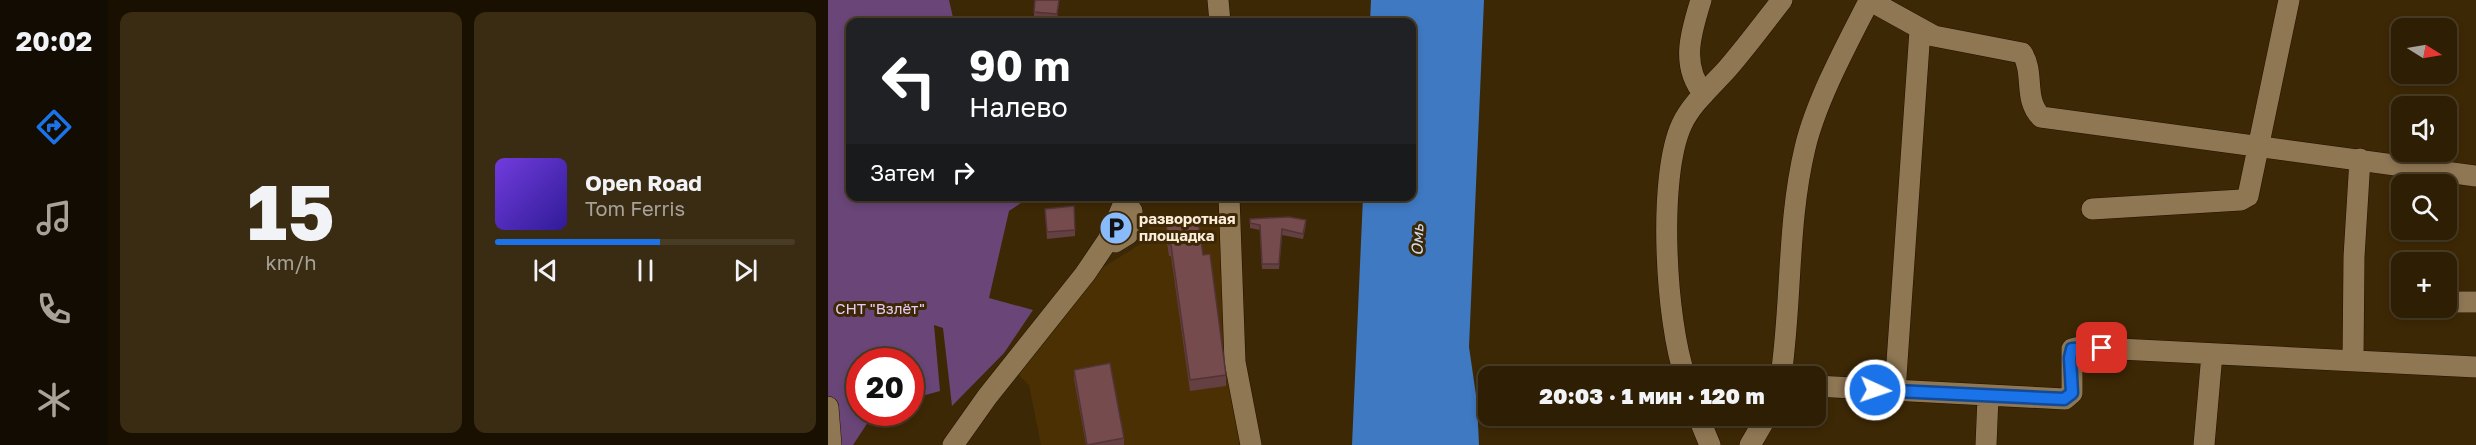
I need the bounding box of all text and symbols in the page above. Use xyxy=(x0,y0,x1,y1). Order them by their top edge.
north arrow xyxy=(2391,18,2457,84)
map controls xyxy=(2391,18,2457,318)
text: 20:02 xyxy=(16,25,92,57)
text: 90 m xyxy=(969,40,1070,90)
icon: left xyxy=(870,42,948,120)
text: Налево xyxy=(969,91,1068,123)
button: sound xyxy=(2391,96,2457,162)
icon: directions xyxy=(33,106,75,148)
icon: right xyxy=(947,156,980,189)
text: Затем xyxy=(870,159,935,186)
text: 15 xyxy=(247,164,335,257)
text: Open Road xyxy=(585,169,702,196)
button: search xyxy=(2391,174,2457,240)
text: Tom Ferris xyxy=(585,196,685,220)
icon: music xyxy=(33,197,75,239)
place label: разворотная площадка xyxy=(1139,209,1236,244)
parking icon: разворотная площадка xyxy=(1098,210,1134,246)
water label: Омь xyxy=(1406,223,1428,256)
text: km/h xyxy=(266,250,316,274)
button: + xyxy=(2391,252,2457,318)
icon: previous xyxy=(529,254,562,287)
icon: pause xyxy=(629,254,662,287)
icon: next xyxy=(729,254,762,287)
icon: phone xyxy=(33,288,75,330)
park label: СНТ "Взлёт" xyxy=(835,299,925,317)
pin xyxy=(2076,322,2127,373)
icon: arrive xyxy=(2085,331,2118,364)
speed limit sign: 20 xyxy=(846,348,924,426)
position arrow xyxy=(1843,358,1907,422)
icon: climate xyxy=(33,379,75,421)
text: 20:03 · 1 мин · 120 m xyxy=(1539,382,1765,409)

